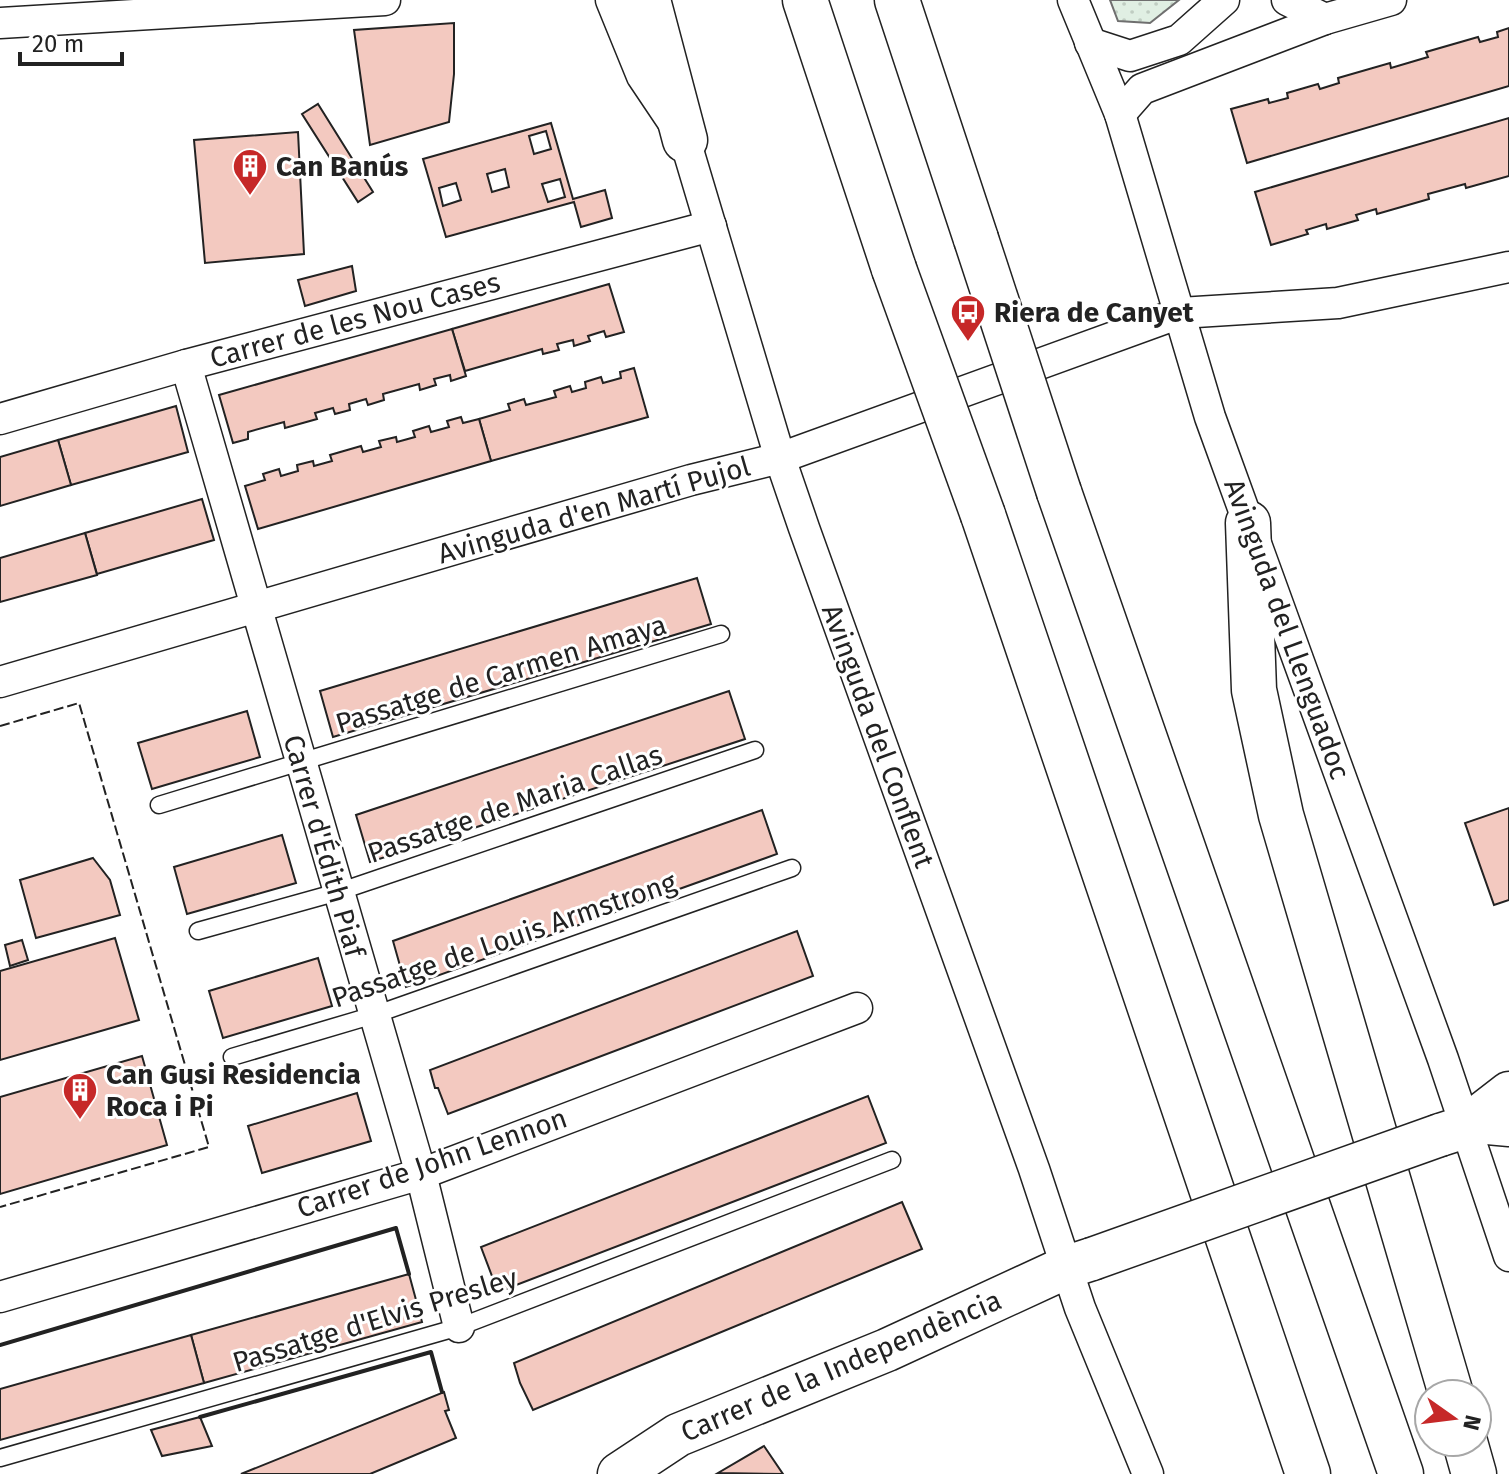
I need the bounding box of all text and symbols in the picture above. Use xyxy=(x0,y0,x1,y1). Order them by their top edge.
scale bar xyxy=(20,16,122,66)
text: 20 m xyxy=(32,30,84,58)
building icon: Can Banús xyxy=(231,147,269,197)
place label: Can Banús xyxy=(276,150,408,183)
street label: Carrer de les Nou Cases xyxy=(206,265,504,375)
bus stop icon: Riera de Canyet xyxy=(949,293,987,343)
place label: Riera de Canyet xyxy=(994,296,1195,329)
street label: Avinguda d'en Martí Pujol xyxy=(434,450,754,570)
street label: Avinguda del Llenguadoc xyxy=(1217,474,1357,784)
street label: Avinguda del Conflent xyxy=(815,600,941,873)
street label: Passatge de Carmen Amaya xyxy=(332,608,670,740)
street label: Carrer d'Édith Piaf xyxy=(277,731,372,963)
street label: Passatge de Maria Callas xyxy=(363,738,667,870)
street label: Passatge de Louis Armstrong xyxy=(327,865,681,1015)
place label: Can Gusi Residencia Roca i Pi xyxy=(106,1058,361,1123)
building icon: Can Gusi Residencia Roca i Pi xyxy=(61,1071,99,1121)
street label: Carrer de John Lennon xyxy=(293,1101,571,1225)
street label: Passatge d'Elvis Presley xyxy=(229,1261,521,1379)
street label: Carrer de la Independència xyxy=(676,1283,1006,1449)
north arrow xyxy=(1413,1378,1493,1458)
text: N xyxy=(1457,1412,1487,1433)

